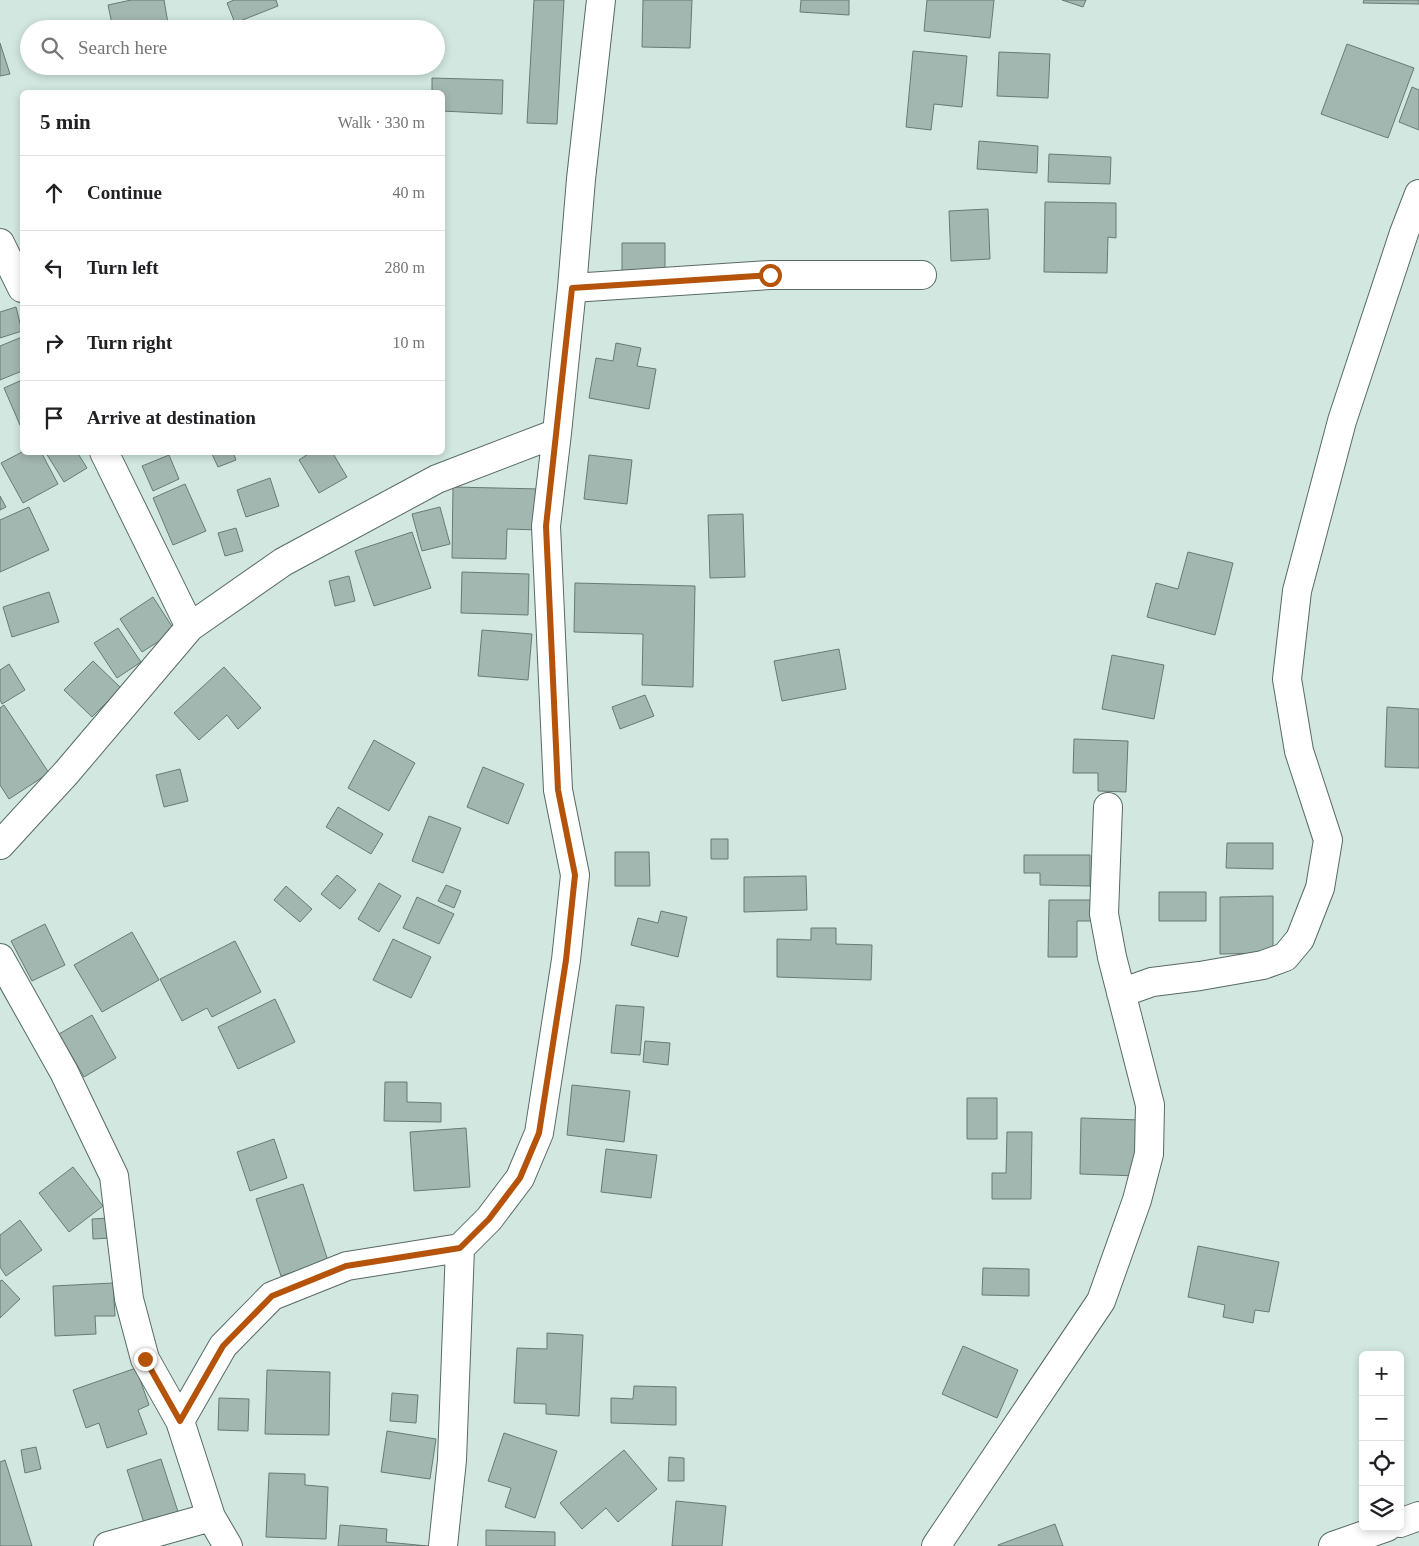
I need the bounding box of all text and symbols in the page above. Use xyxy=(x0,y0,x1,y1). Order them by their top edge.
search box xyxy=(20,20,445,75)
icon: search xyxy=(38,34,66,62)
text: Search here xyxy=(78,37,167,58)
text: 5 min xyxy=(40,110,91,134)
text: Walk · 330 m xyxy=(338,114,425,131)
icon: ahead xyxy=(40,179,68,207)
text: Continue xyxy=(87,182,162,203)
text: 40 m xyxy=(393,184,425,201)
icon: left xyxy=(40,254,68,282)
text: Turn left xyxy=(87,257,159,278)
text: 280 m xyxy=(385,259,425,276)
route start xyxy=(759,264,782,287)
icon: right xyxy=(40,329,68,357)
text: Turn right xyxy=(87,332,172,353)
text: 10 m xyxy=(393,334,425,351)
icon: arrive xyxy=(40,404,68,432)
text: Arrive at destination xyxy=(87,407,256,428)
route end xyxy=(134,1348,157,1371)
map controls xyxy=(1359,1351,1404,1531)
button: + xyxy=(1359,1351,1404,1396)
button: − xyxy=(1359,1396,1404,1441)
button: locate xyxy=(1359,1441,1404,1486)
button: layers xyxy=(1359,1486,1404,1531)

